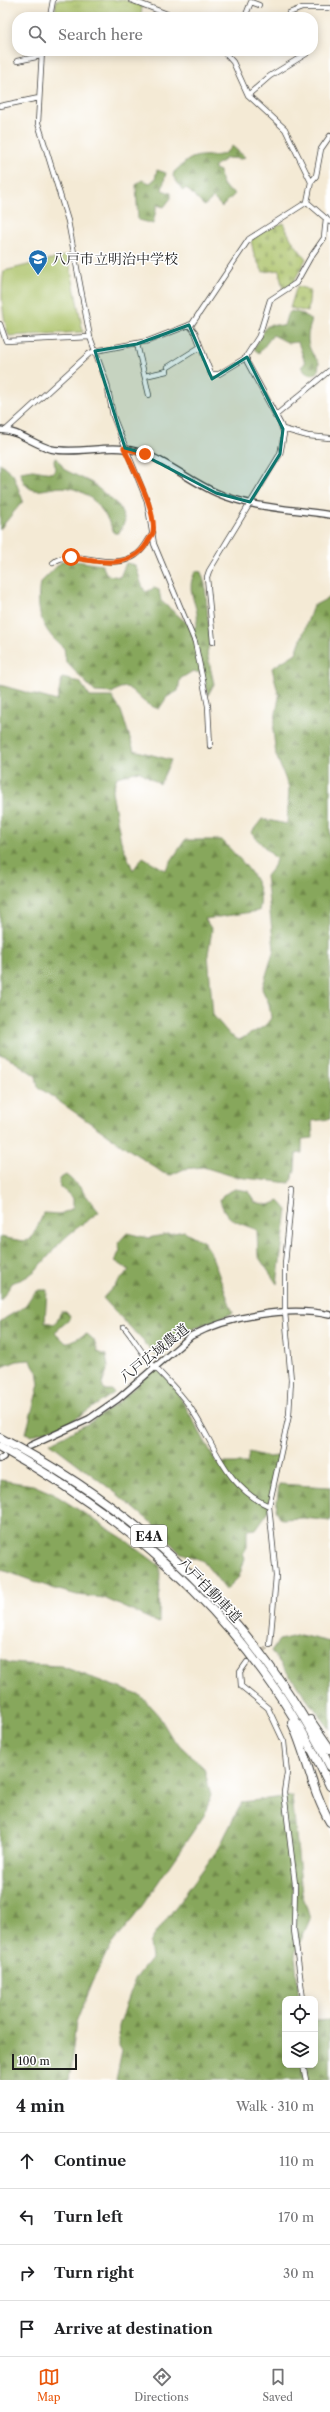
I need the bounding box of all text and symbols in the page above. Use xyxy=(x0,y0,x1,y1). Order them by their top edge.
search box xyxy=(12,12,318,56)
icon: search xyxy=(26,23,48,45)
text: Search here xyxy=(58,25,143,44)
school or university icon: 八戸市立明治中学校 xyxy=(27,248,49,276)
place label: 八戸市立明治中学校 xyxy=(52,250,178,268)
route end xyxy=(136,445,154,463)
route start xyxy=(62,548,80,566)
street label: 八戸広域農道 xyxy=(116,1320,192,1386)
road number: E4A xyxy=(131,1525,167,1547)
street label: 八戸自動車道 xyxy=(174,1554,246,1626)
map controls xyxy=(282,1996,318,2068)
button: locate xyxy=(282,1996,318,2032)
button: layers xyxy=(282,2032,318,2068)
scale bar xyxy=(12,2052,77,2071)
text: 100 m xyxy=(18,2054,50,2068)
text: 4 min xyxy=(16,2096,65,2116)
text: Walk · 310 m xyxy=(236,2098,314,2114)
icon: ahead xyxy=(16,2150,38,2172)
text: Continue xyxy=(54,2151,126,2170)
text: 110 m xyxy=(279,2153,314,2169)
icon: left xyxy=(16,2206,38,2228)
text: Turn left xyxy=(54,2207,123,2226)
text: 170 m xyxy=(278,2209,314,2225)
icon: right xyxy=(16,2262,38,2284)
text: Turn right xyxy=(54,2263,134,2282)
text: 30 m xyxy=(283,2265,314,2281)
icon: arrive xyxy=(16,2318,38,2340)
text: Arrive at destination xyxy=(54,2319,213,2338)
tab: Map xyxy=(37,2366,61,2404)
tab: Directions xyxy=(134,2366,189,2404)
tab: Saved xyxy=(263,2366,293,2404)

